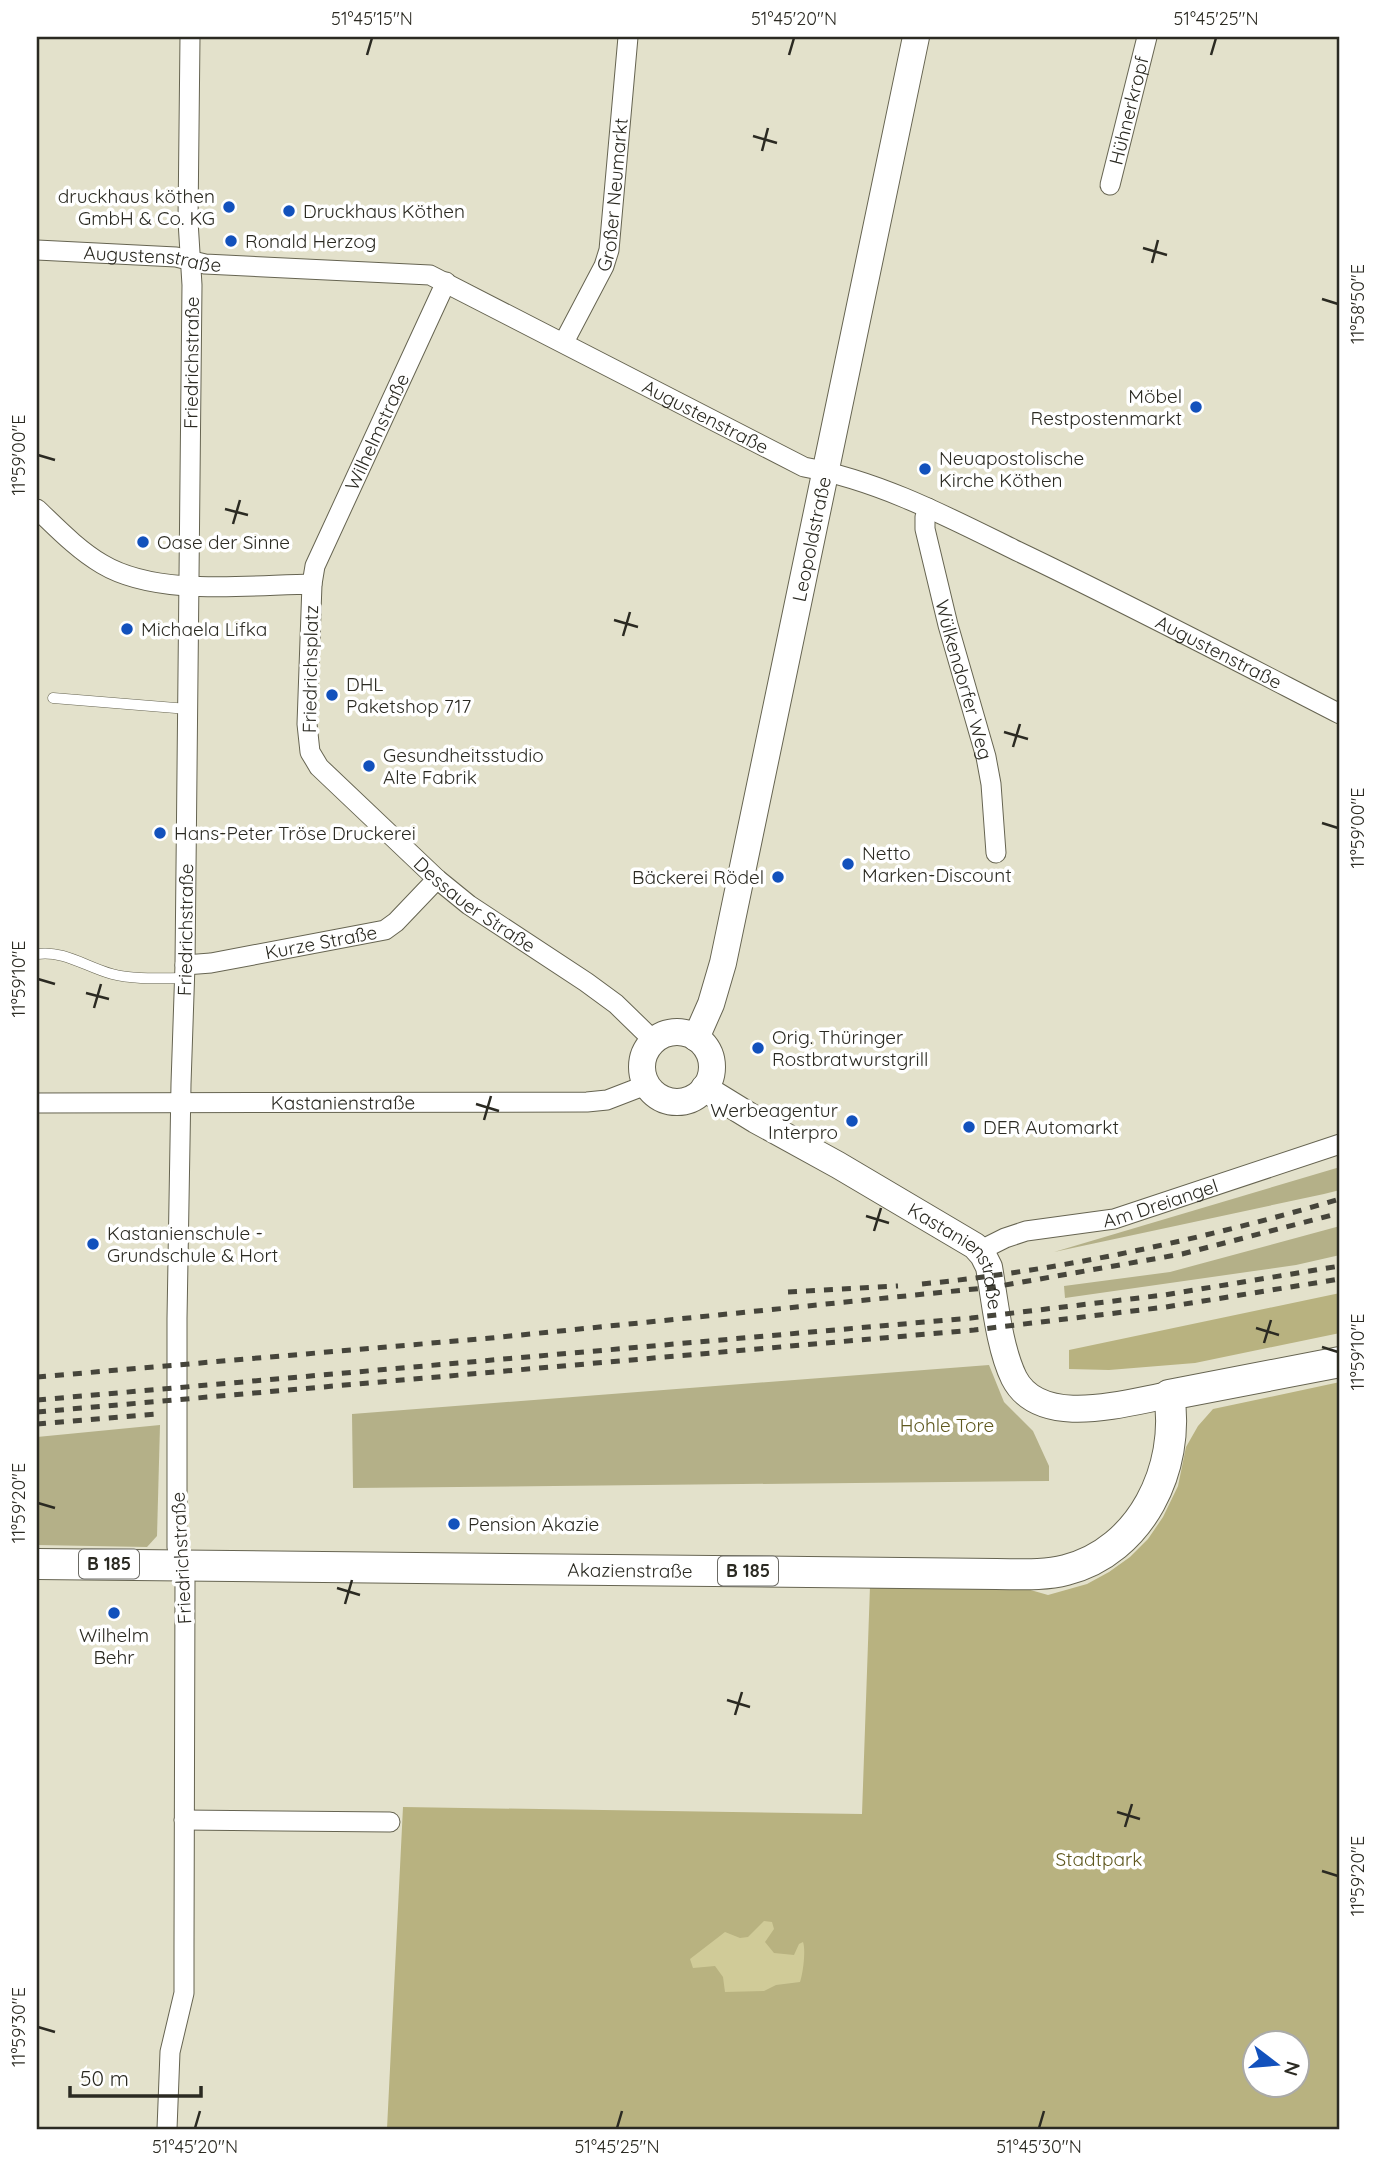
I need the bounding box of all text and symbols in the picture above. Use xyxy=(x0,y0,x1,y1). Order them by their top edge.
text: 51°45'15"N xyxy=(331,7,413,30)
text: 51°45'20"N xyxy=(751,7,837,30)
text: 51°45'25"N xyxy=(1173,7,1259,30)
street label: Hühnerkropf xyxy=(1104,53,1154,167)
street label: Großer Neumarkt xyxy=(591,117,633,275)
place label: druckhaus köthen GmbH & Co. KG xyxy=(58,184,215,230)
marker: druckhaus köthen GmbH & Co. KG xyxy=(221,199,237,215)
place label: Druckhaus Köthen xyxy=(303,199,465,223)
marker: Druckhaus Köthen xyxy=(281,203,297,219)
place label: Ronald Herzog xyxy=(245,229,376,253)
marker: Ronald Herzog xyxy=(223,233,239,249)
street label: Augustenstraße xyxy=(83,240,222,277)
text: 11°58'50"E xyxy=(1346,264,1369,344)
street label: Friedrichstraße xyxy=(179,296,204,429)
street label: Wilhelmstraße xyxy=(340,369,414,494)
street label: Augustenstraße xyxy=(638,374,773,459)
place label: Möbel Restpostenmarkt xyxy=(1031,384,1182,430)
marker: Möbel Restpostenmarkt xyxy=(1188,399,1204,415)
text: 11°59'00"E xyxy=(7,414,30,496)
place label: Neuapostolische Kirche Köthen xyxy=(939,446,1084,492)
marker: Neuapostolische Kirche Köthen xyxy=(917,461,933,477)
street label: Leopoldstraße xyxy=(787,474,836,604)
place label: Oase der Sinne xyxy=(157,530,290,554)
marker: Oase der Sinne xyxy=(135,534,151,550)
street label: Wülkendorfer Weg xyxy=(930,597,998,762)
street label: Friedrichsplatz xyxy=(297,605,323,733)
street label: Augustenstraße xyxy=(1152,609,1286,694)
place label: Michaela Lifka xyxy=(141,617,267,641)
marker: Michaela Lifka xyxy=(119,621,135,637)
place label: DHL Paketshop 717 xyxy=(346,672,472,718)
marker: DHL Paketshop 717 xyxy=(324,687,340,703)
place label: Gesundheitsstudio Alte Fabrik xyxy=(383,743,544,789)
marker: Gesundheitsstudio Alte Fabrik xyxy=(361,758,377,774)
text: 11°59'00"E xyxy=(1346,787,1369,869)
place label: Hans-Peter Tröse Druckerei xyxy=(174,821,416,845)
marker: Hans-Peter Tröse Druckerei xyxy=(152,825,168,841)
place label: Netto Marken-Discount xyxy=(862,841,1012,887)
street label: Dessauer Straße xyxy=(409,851,540,958)
marker: Netto Marken-Discount xyxy=(840,856,856,872)
street label: Friedrichstraße xyxy=(172,863,198,996)
place label: Bäckerei Rödel xyxy=(632,865,764,889)
marker: Bäckerei Rödel xyxy=(770,869,786,885)
street label: Kurze Straße xyxy=(263,920,379,965)
text: 11°59'10"E xyxy=(7,940,30,1018)
place label: Orig. Thüringer Rostbratwurstgrill xyxy=(772,1025,928,1071)
marker: Orig. Thüringer Rostbratwurstgrill xyxy=(750,1040,766,1056)
street label: Kastanienstraße xyxy=(271,1090,415,1115)
place label: Werbeagentur Interpro xyxy=(710,1098,839,1144)
marker: Werbeagentur Interpro xyxy=(844,1113,860,1129)
place label: DER Automarkt xyxy=(983,1115,1119,1139)
marker: DER Automarkt xyxy=(961,1119,977,1135)
street label: Am Dreiangel xyxy=(1102,1173,1221,1232)
street label: Kastanienstraße xyxy=(904,1197,1008,1311)
place label: Kastanienschule - Grundschule & Hort xyxy=(107,1221,278,1267)
marker: Kastanienschule - Grundschule & Hort xyxy=(85,1236,101,1252)
text: 11°59'10"E xyxy=(1346,1313,1369,1391)
park label: Hohle Tore xyxy=(900,1413,994,1437)
text: 11°59'20"E xyxy=(7,1463,30,1543)
street label: Friedrichstraße xyxy=(166,1491,196,1625)
place label: Pension Akazie xyxy=(468,1512,599,1536)
marker: Pension Akazie xyxy=(446,1516,462,1532)
road number: B 185 xyxy=(79,1549,139,1578)
road number: B 185 xyxy=(718,1556,778,1586)
street label: Akazienstraße xyxy=(567,1558,693,1583)
marker: Wilhelm Behr xyxy=(106,1605,122,1621)
place label: Wilhelm Behr xyxy=(79,1623,149,1669)
text: 11°59'20"E xyxy=(1346,1836,1369,1916)
park label: Stadtpark xyxy=(1055,1847,1143,1871)
text: 11°59'30"E xyxy=(7,1987,30,2067)
north arrow xyxy=(1240,2030,1310,2100)
scale bar xyxy=(70,2054,201,2098)
text: N xyxy=(1279,2059,1306,2079)
text: 50 m xyxy=(80,2065,129,2091)
text: 51°45'20"N xyxy=(152,2135,238,2158)
text: 51°45'25"N xyxy=(574,2135,660,2158)
text: 51°45'30"N xyxy=(996,2135,1082,2158)

